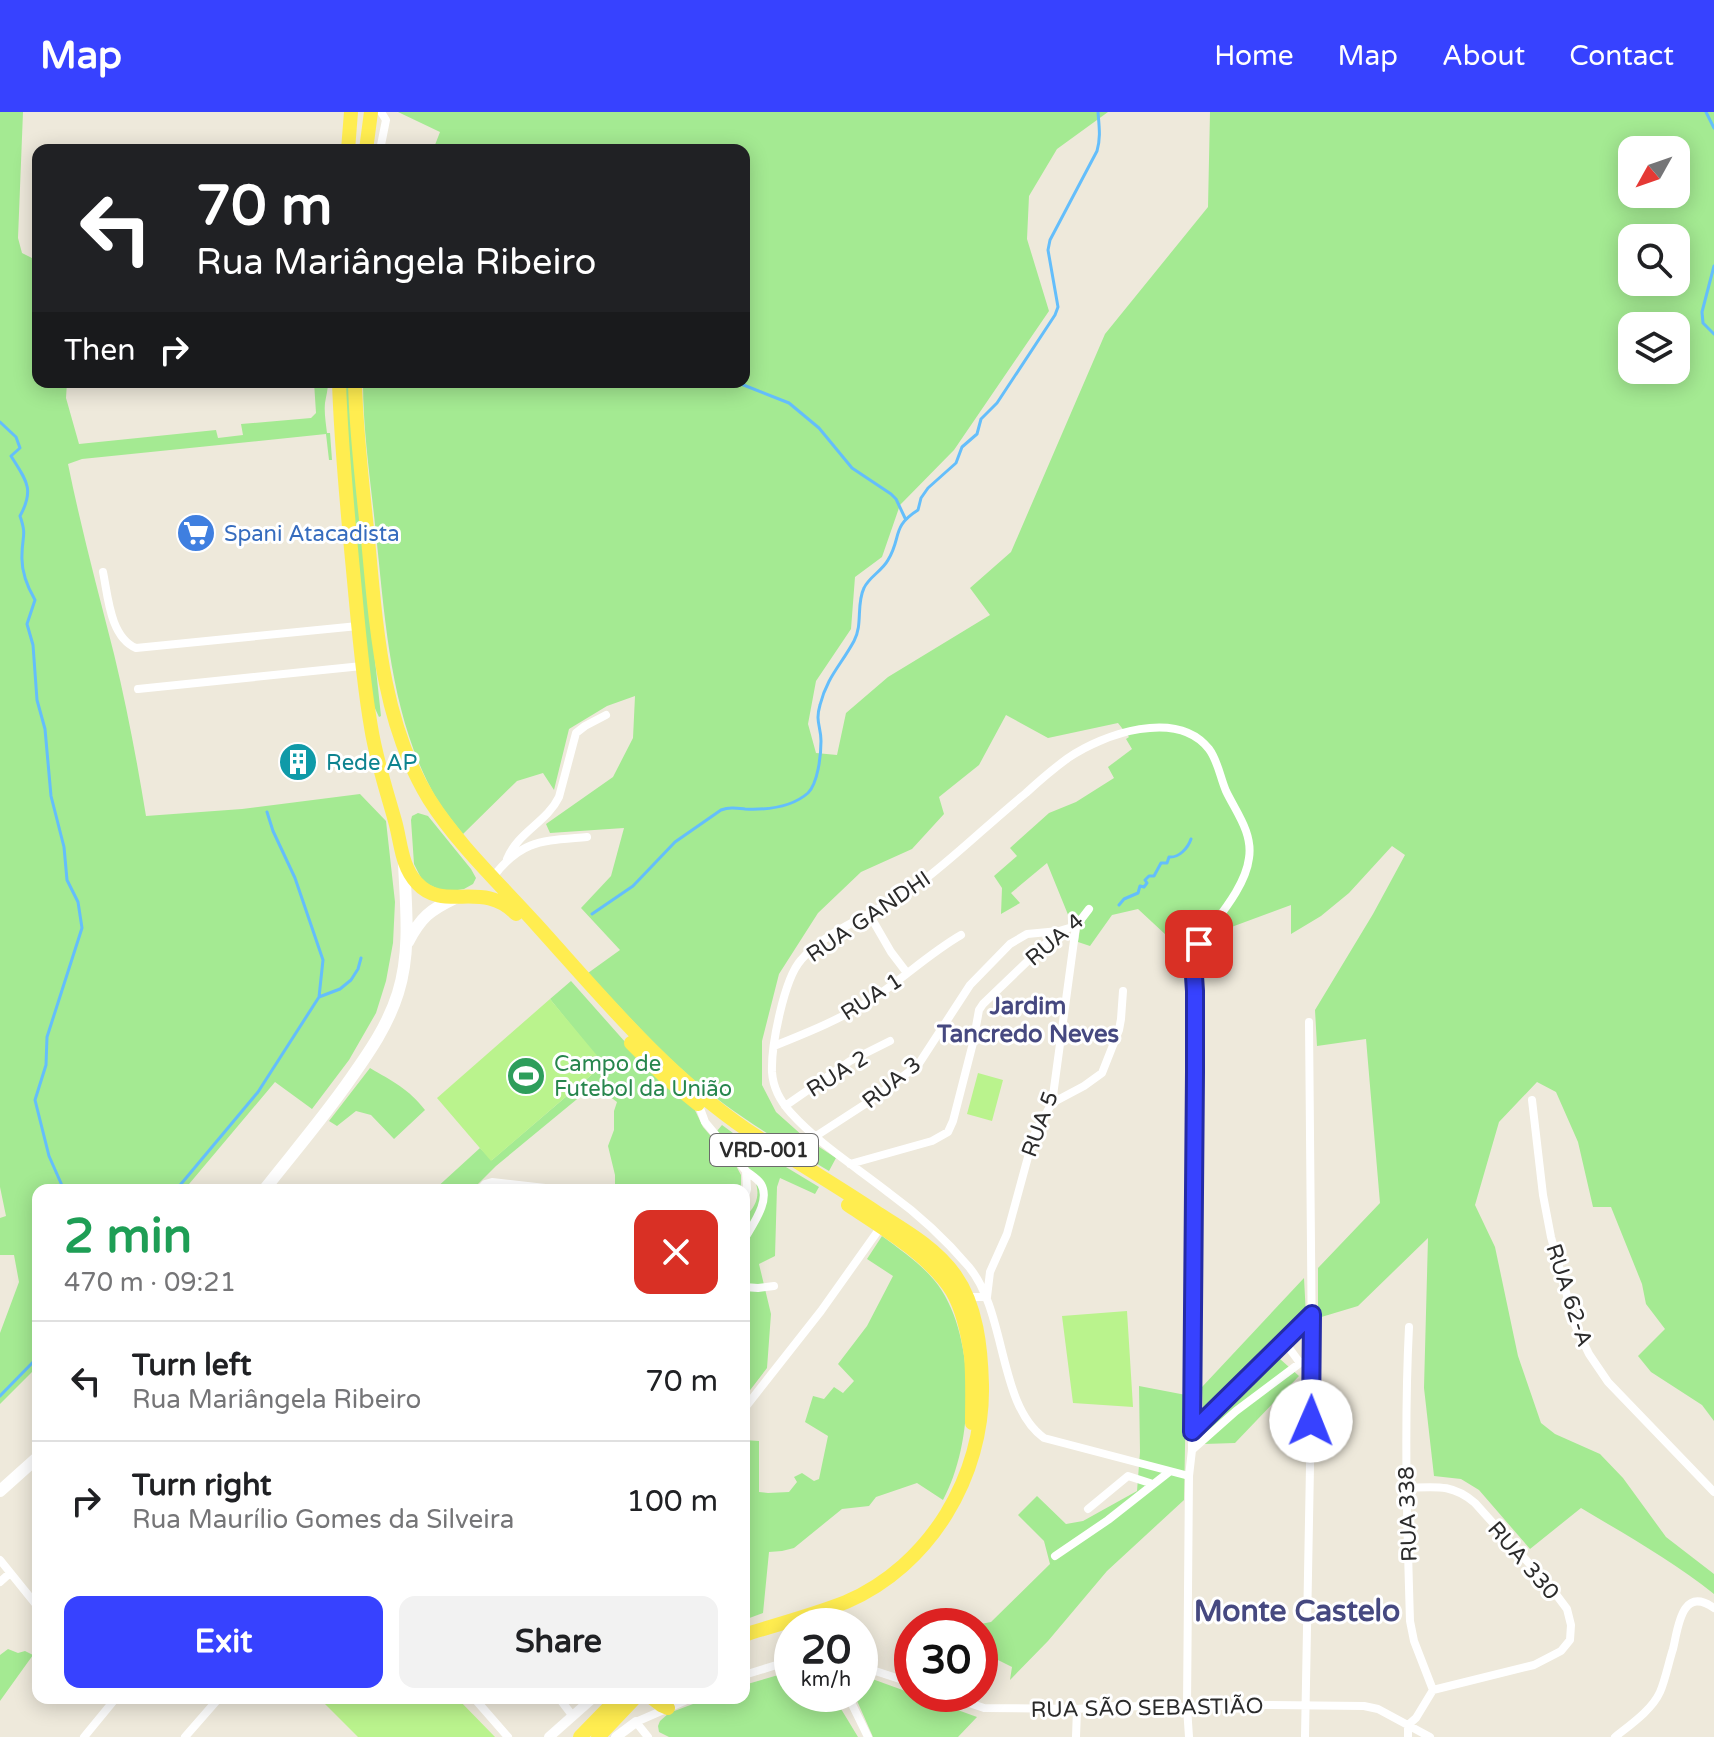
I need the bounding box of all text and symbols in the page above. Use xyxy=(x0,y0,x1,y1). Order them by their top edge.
text: Map xyxy=(40,33,122,79)
text: Home xyxy=(1214,39,1294,73)
text: Map xyxy=(1338,39,1398,73)
text: About xyxy=(1442,39,1525,73)
text: Contact xyxy=(1569,39,1674,73)
north arrow xyxy=(1618,136,1690,208)
map controls xyxy=(1618,136,1690,384)
text: 70 m xyxy=(196,173,332,240)
icon: left xyxy=(64,176,168,280)
button: search xyxy=(1618,224,1690,296)
text: Rua Mariângela Ribeiro xyxy=(196,241,597,284)
button: layers xyxy=(1618,312,1690,384)
icon: right xyxy=(152,328,196,372)
text: Then xyxy=(64,332,136,369)
supermarket icon: Spani Atacadista xyxy=(175,512,217,554)
place label: Spani Atacadista xyxy=(224,521,400,547)
building icon: Rede AP xyxy=(277,741,319,783)
place label: Rede AP xyxy=(326,750,418,776)
street label: RUA GANDHI xyxy=(802,866,936,968)
street label: RUA 4 xyxy=(1020,908,1089,972)
pin xyxy=(1165,910,1233,978)
icon: arrive xyxy=(1177,922,1221,966)
street label: RUA 1 xyxy=(836,967,907,1026)
district label: Jardim Tancredo Neves xyxy=(936,992,1119,1049)
street label: RUA 2 xyxy=(802,1045,873,1103)
place label: Campo de Futebol da União xyxy=(554,1051,732,1102)
street label: RUA 3 xyxy=(857,1051,926,1114)
sports icon: Campo de Futebol da União xyxy=(505,1055,547,1097)
street label: RUA 5 xyxy=(1016,1088,1064,1161)
road number: VRD-001 xyxy=(710,1134,818,1166)
text: 2 min xyxy=(64,1208,192,1266)
button: close xyxy=(634,1210,718,1294)
street label: RUA 62-A xyxy=(1540,1241,1598,1350)
text: 470 m · 09:21 xyxy=(64,1267,236,1298)
text: Turn left xyxy=(132,1347,251,1384)
icon: left xyxy=(64,1359,108,1403)
text: 70 m xyxy=(645,1363,718,1400)
position arrow xyxy=(1269,1379,1353,1463)
text: Rua Mariângela Ribeiro xyxy=(132,1384,421,1415)
street label: RUA 338 xyxy=(1393,1466,1423,1562)
text: Turn right xyxy=(132,1467,272,1504)
icon: right xyxy=(64,1479,108,1523)
text: 100 m xyxy=(626,1483,718,1520)
text: Rua Maurílio Gomes da Silveira xyxy=(132,1504,514,1535)
street label: RUA 330 xyxy=(1482,1516,1564,1605)
district label: Monte Castelo xyxy=(1194,1593,1400,1630)
button: Exit xyxy=(64,1596,383,1688)
button: Share xyxy=(399,1596,718,1688)
speed limit sign: 30 xyxy=(894,1608,998,1712)
text: 20 xyxy=(801,1626,851,1674)
text: km/h xyxy=(801,1668,851,1692)
street label: RUA SÃO SEBASTIÃO xyxy=(1030,1693,1264,1723)

